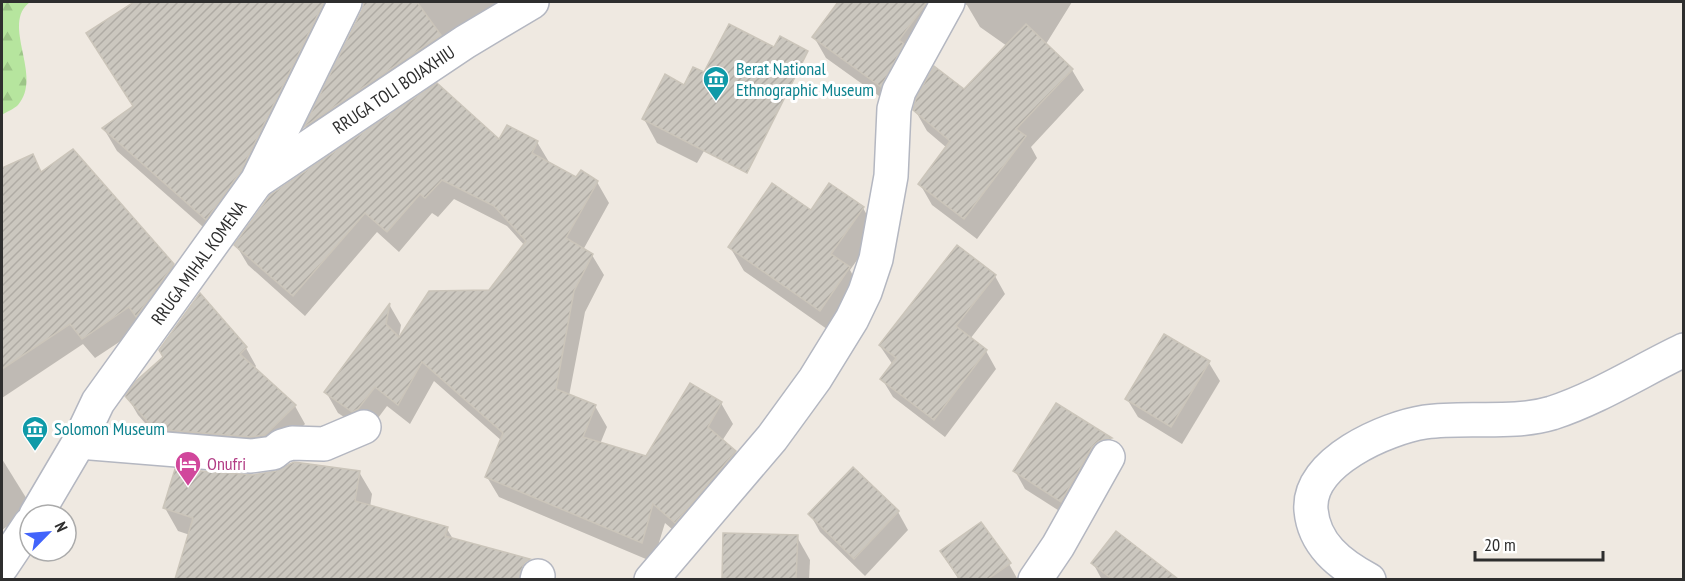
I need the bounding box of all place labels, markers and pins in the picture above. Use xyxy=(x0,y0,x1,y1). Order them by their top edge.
place label: Berat National Ethnographic Museum xyxy=(736,57,874,101)
museum icon: Berat National Ethnographic Museum xyxy=(701,64,731,102)
museum icon: Solomon Museum xyxy=(20,414,50,452)
place label: Solomon Museum xyxy=(54,417,165,440)
hotel icon: Onufri xyxy=(173,449,203,487)
place label: Onufri xyxy=(207,452,246,475)

